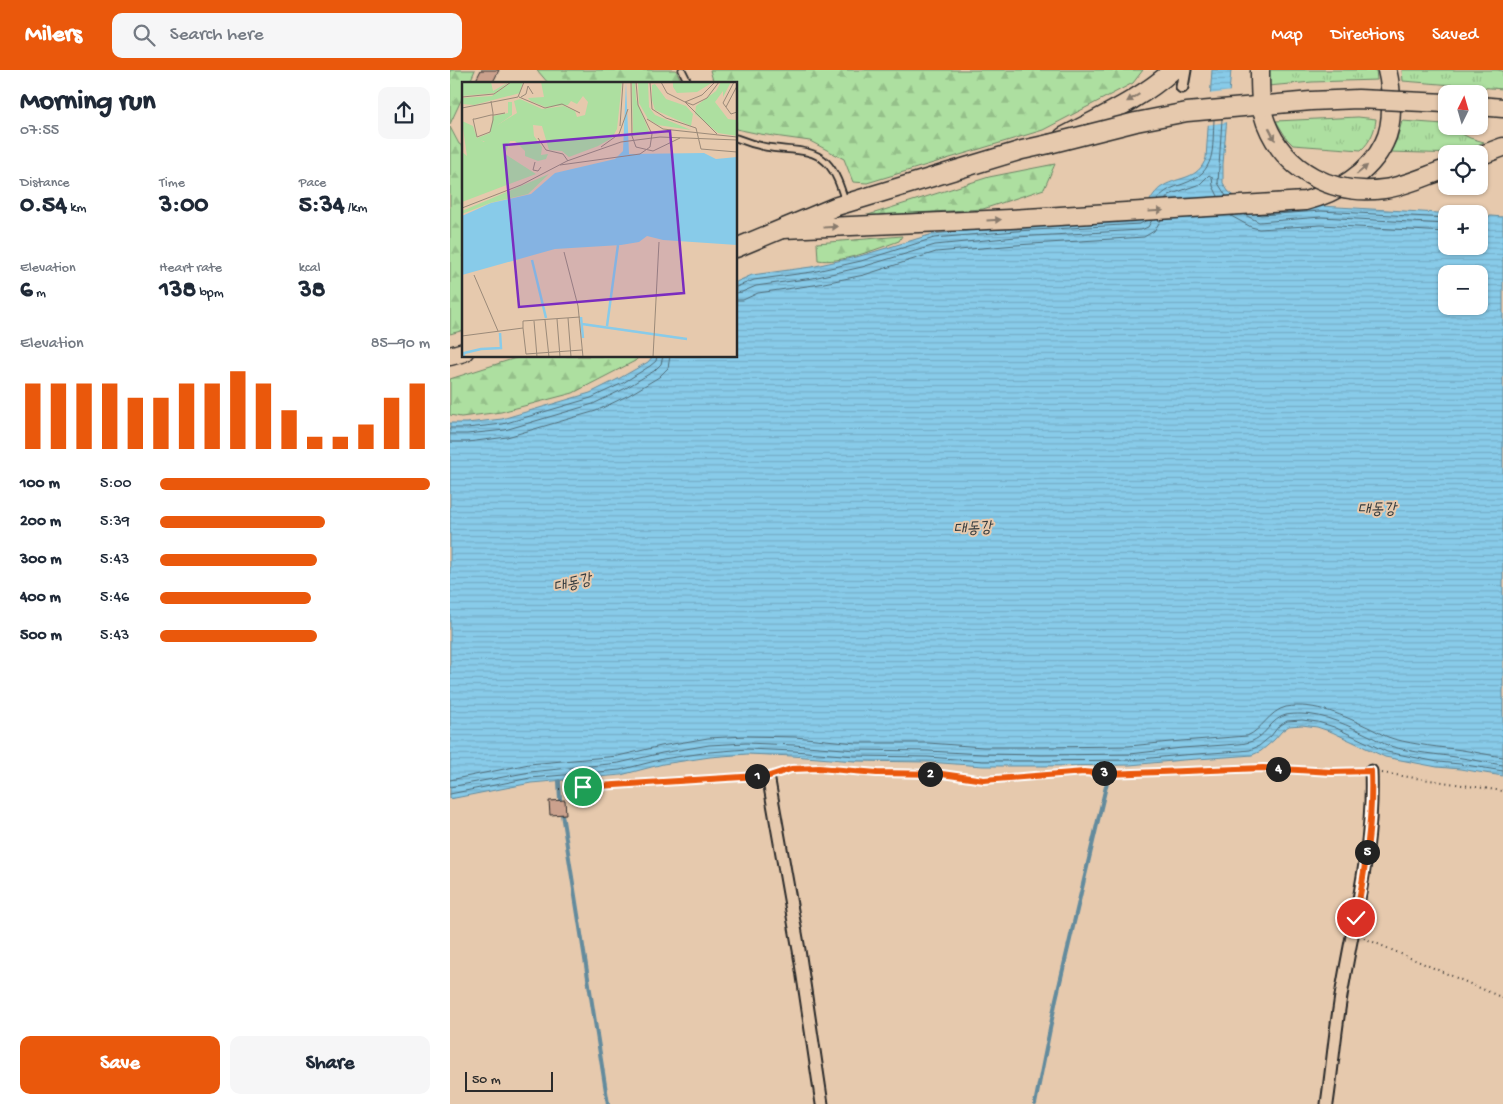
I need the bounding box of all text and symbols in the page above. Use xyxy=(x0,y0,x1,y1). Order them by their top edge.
search box xyxy=(112,13,462,58)
text: Milers xyxy=(25,21,82,50)
icon: search xyxy=(130,21,158,49)
text: Search here xyxy=(170,24,263,47)
text: Map xyxy=(1271,25,1303,46)
text: Directions xyxy=(1331,25,1404,46)
text: Saved xyxy=(1432,25,1478,46)
inset map xyxy=(462,82,738,358)
north arrow xyxy=(1438,85,1488,135)
map controls xyxy=(1438,85,1488,315)
text: Morning run xyxy=(20,86,155,119)
button: share xyxy=(378,87,430,139)
one-way arrow xyxy=(1127,93,1140,103)
text: 07:55 xyxy=(20,122,59,141)
one-way arrow xyxy=(1268,127,1276,141)
button: locate xyxy=(1438,145,1488,195)
one-way arrow xyxy=(1355,165,1368,176)
text: Distance xyxy=(20,175,69,192)
text: Time xyxy=(159,175,185,192)
text: Pace xyxy=(299,175,326,192)
text: 0.54 xyxy=(20,192,67,221)
text: 3:00 xyxy=(159,192,209,221)
text: 5:34 xyxy=(299,192,344,221)
text: km xyxy=(67,200,87,217)
text: /km xyxy=(344,200,367,217)
button: + xyxy=(1438,205,1488,255)
one-way arrow xyxy=(1148,206,1164,214)
one-way arrow xyxy=(986,215,1002,223)
one-way arrow xyxy=(824,223,840,231)
text: Elevation xyxy=(20,260,76,277)
text: Heart rate xyxy=(159,260,222,277)
text: kcal xyxy=(299,260,321,277)
button: − xyxy=(1438,265,1488,315)
text: 6 xyxy=(20,277,33,306)
text: 138 xyxy=(159,277,196,306)
text: 38 xyxy=(299,277,325,306)
text: m xyxy=(33,285,46,302)
text: bpm xyxy=(196,285,224,302)
text: Elevation xyxy=(20,335,84,354)
text: 85–90 m xyxy=(371,335,430,354)
text: 100 m xyxy=(20,475,60,494)
text: 5:00 xyxy=(100,475,132,494)
water label: 대동강 xyxy=(1358,501,1399,521)
text: 200 m xyxy=(20,513,61,532)
text: 5:39 xyxy=(100,513,130,532)
water label: 대동강 xyxy=(953,519,995,540)
text: 300 m xyxy=(20,551,62,570)
text: 5:43 xyxy=(100,551,129,570)
water label: 대동강 xyxy=(552,571,596,599)
text: 400 m xyxy=(20,589,61,608)
text: 5:46 xyxy=(100,589,129,608)
text: 500 m xyxy=(20,627,62,646)
text: 5:43 xyxy=(100,627,129,646)
pin: 4 xyxy=(1266,756,1290,782)
pin: 3 xyxy=(1092,760,1116,786)
text: 4 xyxy=(1275,761,1282,778)
pin: 2 xyxy=(918,762,942,786)
pin: 1 xyxy=(744,764,770,788)
text: 3 xyxy=(1101,765,1108,782)
pin xyxy=(562,766,604,808)
text: 2 xyxy=(927,766,934,783)
text: 1 xyxy=(755,768,760,785)
icon: arrive xyxy=(569,773,597,801)
pin: 5 xyxy=(1354,840,1380,864)
text: 5 xyxy=(1364,844,1371,861)
pin xyxy=(1335,897,1377,939)
icon: check xyxy=(1342,904,1370,932)
button: Save xyxy=(20,1036,220,1094)
button: Share xyxy=(230,1036,430,1094)
scale bar xyxy=(465,1069,552,1092)
text: 50 m xyxy=(472,1072,501,1089)

